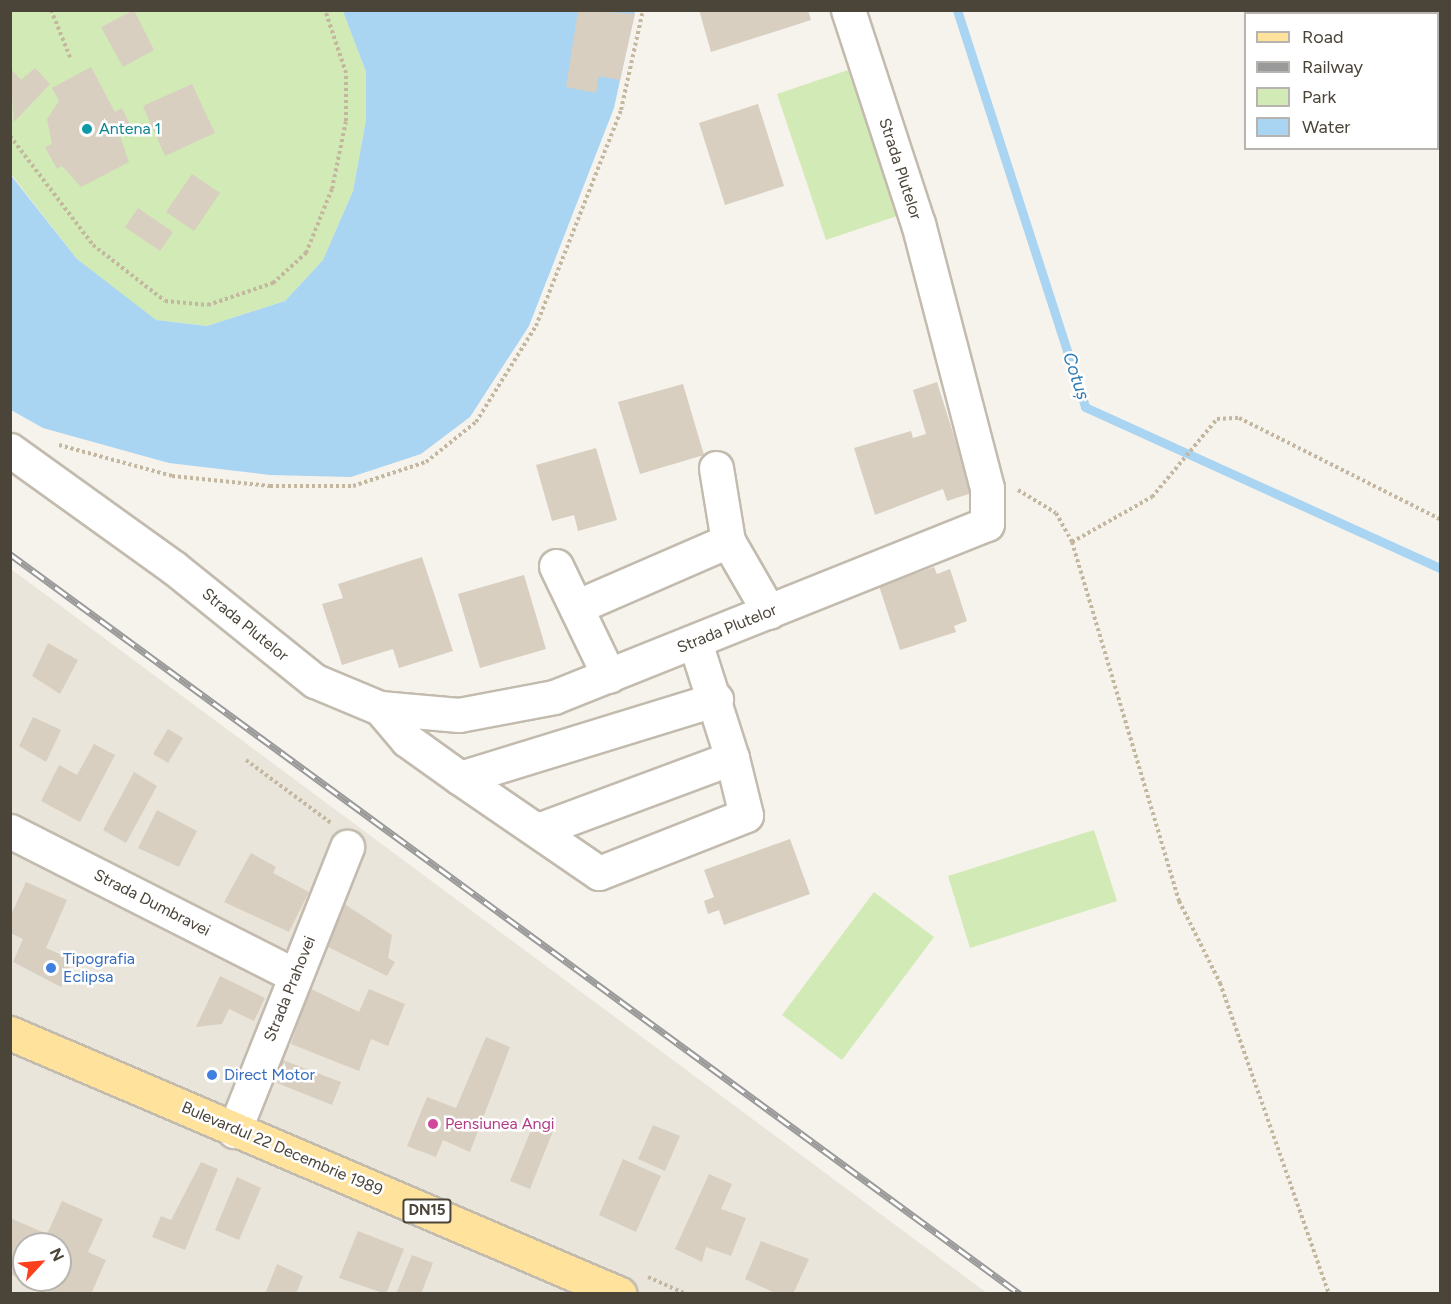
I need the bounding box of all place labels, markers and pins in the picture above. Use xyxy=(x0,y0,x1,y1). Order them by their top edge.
place label: Antena 1 xyxy=(99,119,161,139)
marker: Antena 1 xyxy=(80,122,94,136)
place label: Tipografia Eclipsa xyxy=(63,949,135,987)
marker: Tipografia Eclipsa xyxy=(44,961,58,975)
place label: Direct Motor xyxy=(224,1065,315,1085)
marker: Direct Motor xyxy=(205,1068,219,1082)
place label: Pensiunea Angi xyxy=(445,1114,555,1134)
marker: Pensiunea Angi xyxy=(426,1117,440,1131)

